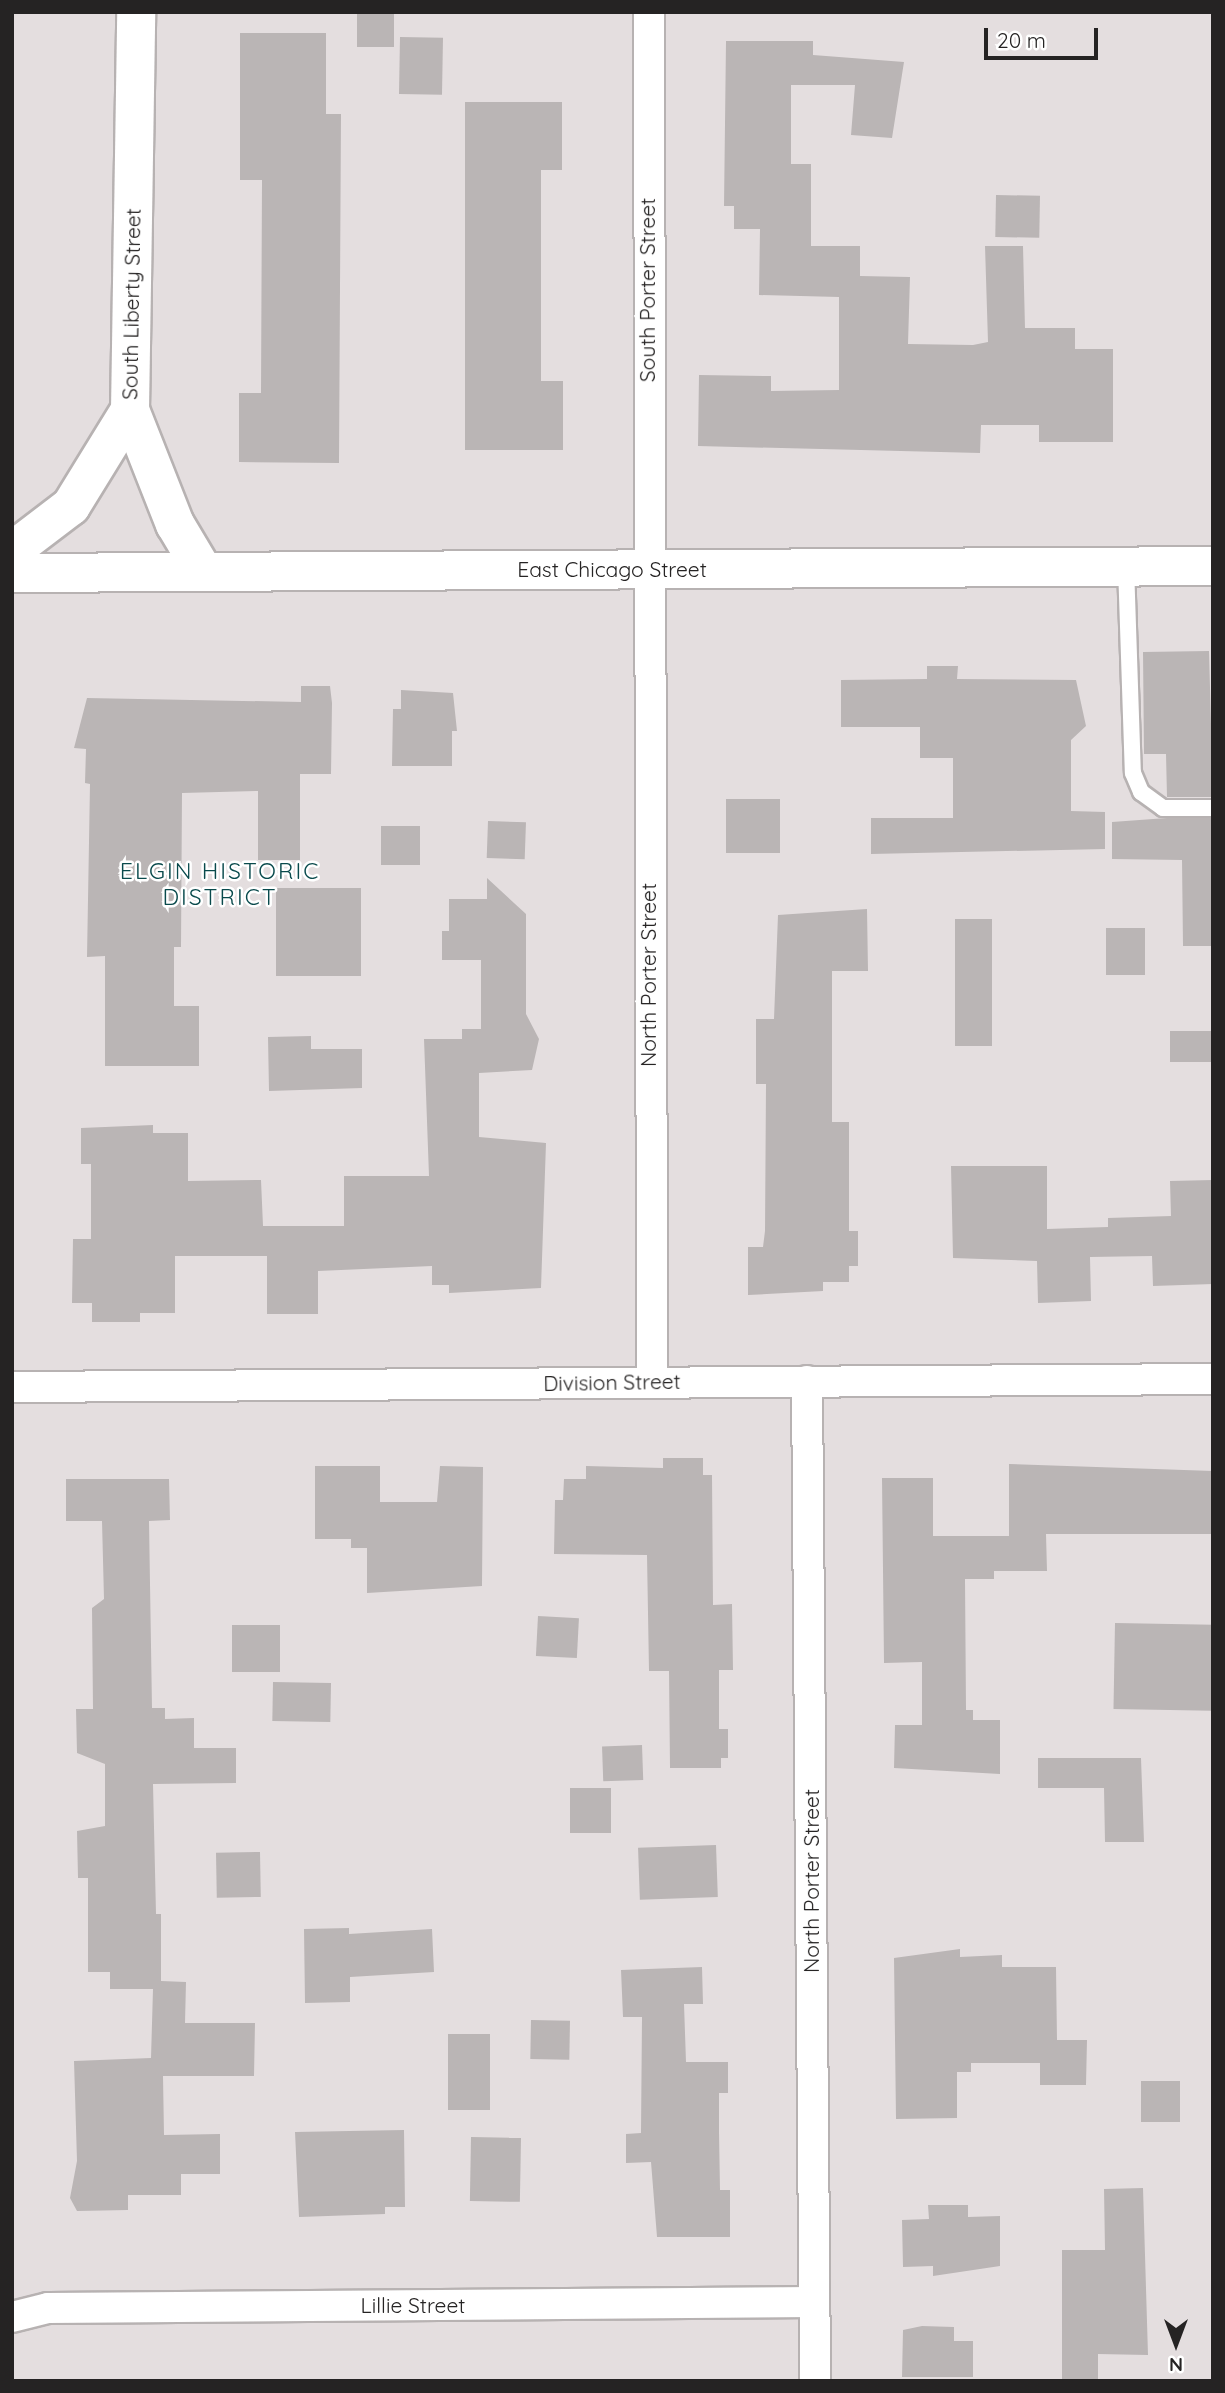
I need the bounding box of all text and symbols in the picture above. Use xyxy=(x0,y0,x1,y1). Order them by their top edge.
scale bar xyxy=(987,14,1101,58)
text: 20 m xyxy=(997,27,1046,53)
street label: South Porter Street xyxy=(634,198,660,382)
street label: South Liberty Street xyxy=(117,208,145,400)
street label: East Chicago Street xyxy=(517,556,707,582)
district label: ELGIN HISTORIC DISTRICT xyxy=(122,857,318,911)
street label: North Porter Street xyxy=(635,883,661,1067)
street label: Division Street xyxy=(543,1368,681,1396)
street label: North Porter Street xyxy=(798,1789,824,1973)
street label: Lillie Street xyxy=(361,2292,465,2318)
north arrow xyxy=(1141,2309,1211,2379)
text: N xyxy=(1169,2353,1183,2377)

